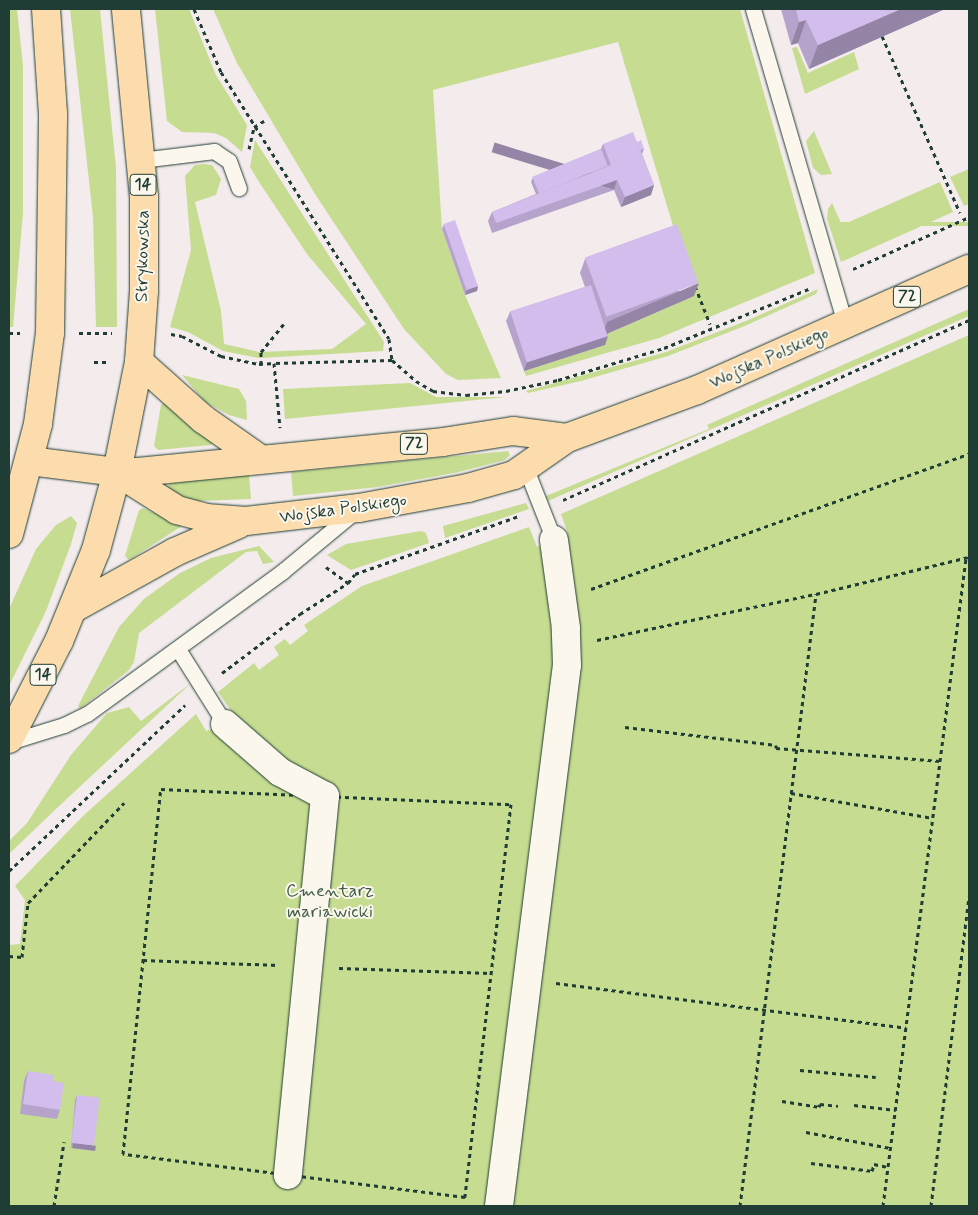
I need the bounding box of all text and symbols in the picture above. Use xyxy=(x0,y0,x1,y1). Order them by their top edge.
road number: 14 xyxy=(129,172,157,198)
street label: Strykowska xyxy=(131,210,155,302)
road number: 72 xyxy=(892,284,922,310)
street label: Wojska Polskiego xyxy=(707,322,831,394)
road number: 72 xyxy=(399,430,429,458)
street label: Wojska Polskiego xyxy=(279,490,407,528)
road number: 14 xyxy=(29,662,57,688)
park label: Cmentarz mariawicki xyxy=(286,881,374,924)

